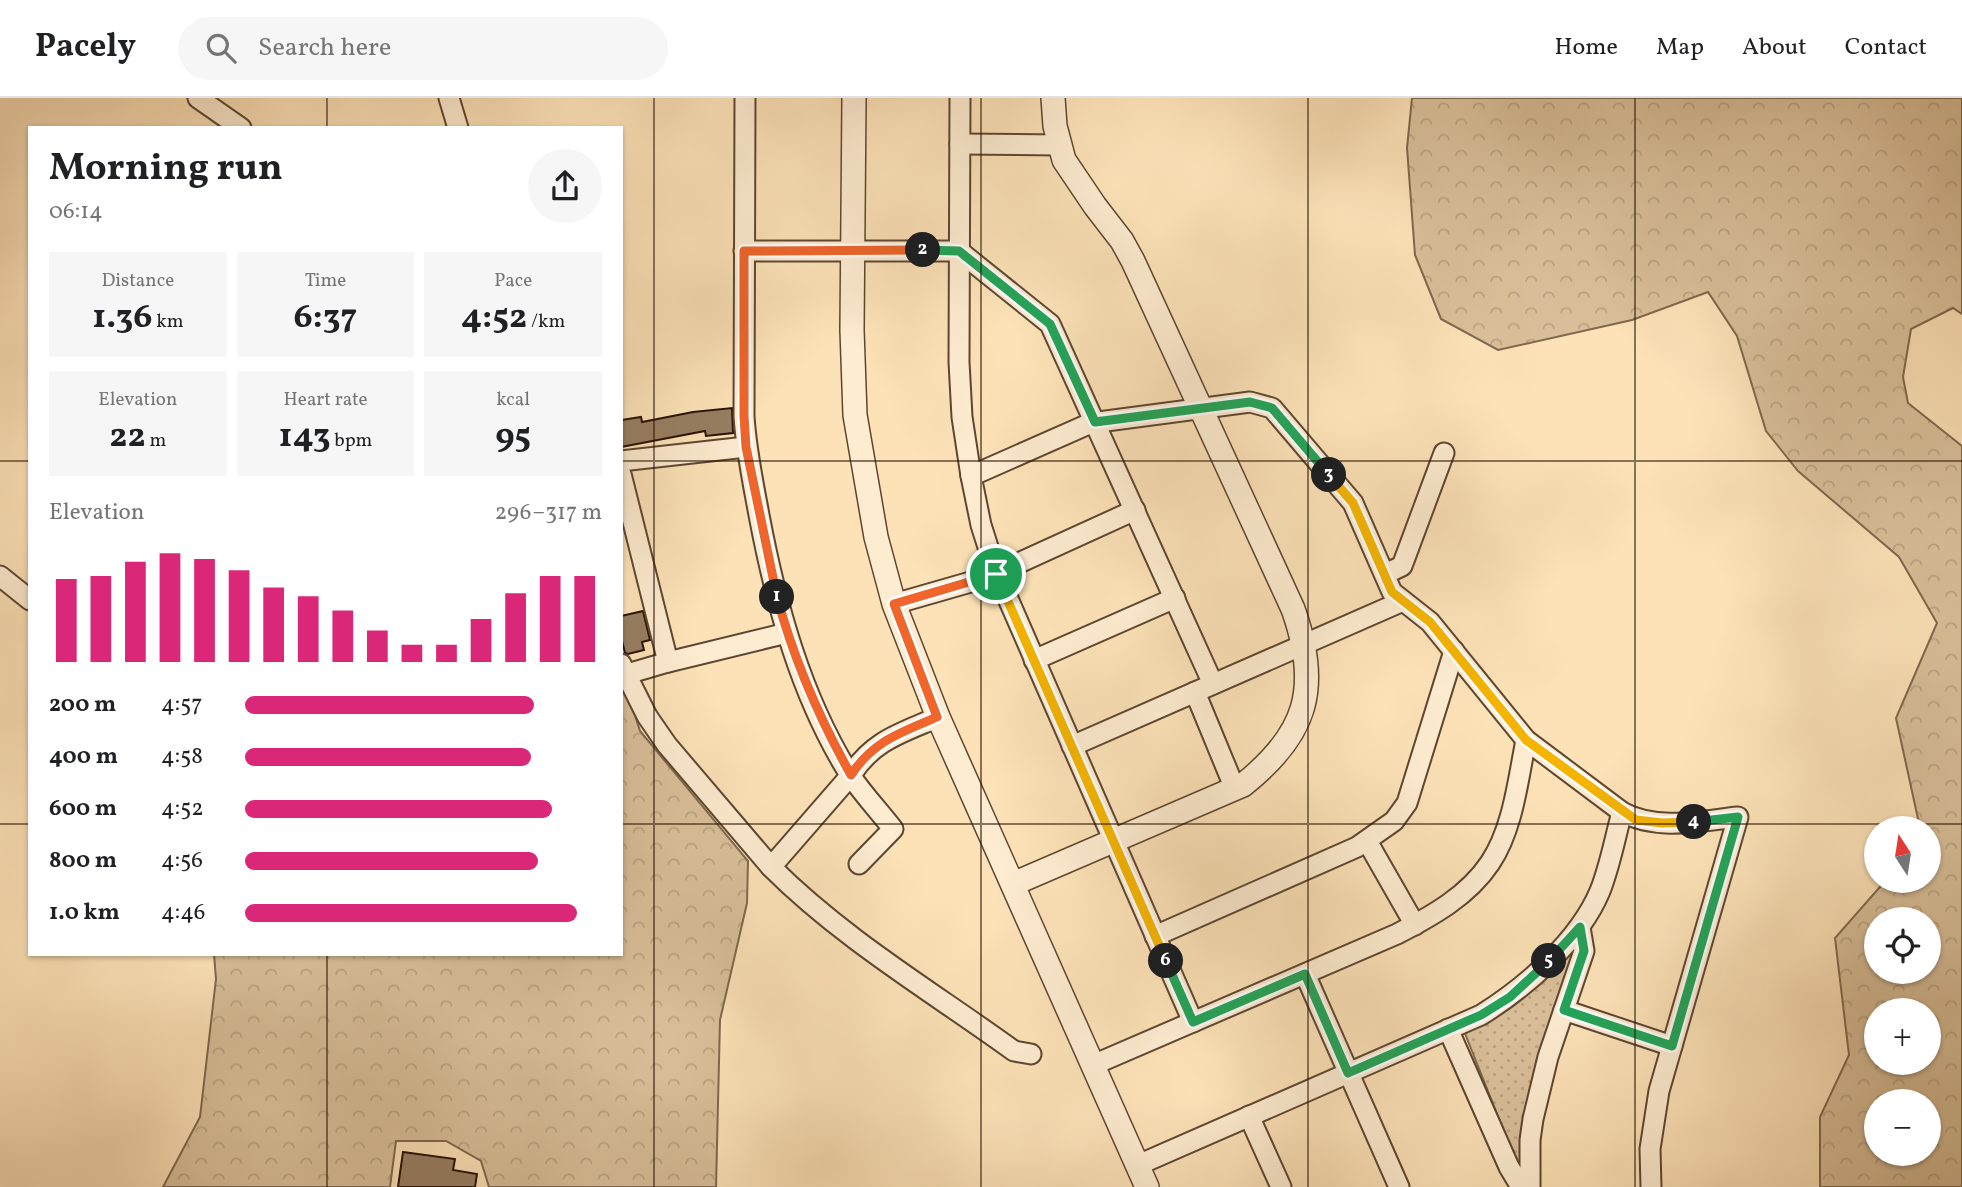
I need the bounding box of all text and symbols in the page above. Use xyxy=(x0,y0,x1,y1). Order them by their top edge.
search box xyxy=(178,17,668,80)
text: Pacely xyxy=(35,25,136,71)
icon: search xyxy=(202,29,240,67)
text: Search here xyxy=(258,30,391,66)
text: Home xyxy=(1554,31,1618,65)
text: Map xyxy=(1656,31,1704,65)
text: About xyxy=(1742,31,1807,65)
text: Contact xyxy=(1845,31,1927,65)
text: Morning run xyxy=(49,143,283,196)
button: share xyxy=(528,149,602,223)
text: 06:14 xyxy=(49,196,103,228)
pin: 2 xyxy=(906,232,940,268)
text: 2 xyxy=(918,236,927,262)
text: Distance xyxy=(101,268,174,294)
text: Time xyxy=(305,268,346,294)
text: Pace xyxy=(494,268,532,294)
text: 1.36 xyxy=(92,294,153,342)
text: 6:37 xyxy=(294,294,357,342)
text: 4:52 xyxy=(461,294,527,342)
text: km xyxy=(153,309,184,335)
text: /km xyxy=(527,309,565,335)
text: Elevation xyxy=(98,387,177,413)
text: Heart rate xyxy=(284,387,367,413)
text: kcal xyxy=(496,387,530,413)
text: 22 xyxy=(109,413,146,461)
text: 143 xyxy=(279,413,331,461)
text: 95 xyxy=(495,413,531,461)
text: m xyxy=(146,428,166,454)
text: bpm xyxy=(331,428,372,454)
pin: 3 xyxy=(1312,458,1346,492)
text: 3 xyxy=(1324,461,1333,487)
text: Elevation xyxy=(49,497,145,529)
text: 296–317 m xyxy=(495,497,602,529)
pin xyxy=(966,544,1026,604)
icon: arrive xyxy=(977,555,1015,593)
pin: 1 xyxy=(760,580,794,614)
text: 1 xyxy=(773,583,780,609)
text: 200 m xyxy=(49,689,116,721)
text: 4:57 xyxy=(161,689,202,721)
text: 400 m xyxy=(49,741,118,773)
text: 4:58 xyxy=(161,741,203,773)
text: 600 m xyxy=(49,793,117,825)
text: 4:52 xyxy=(161,793,204,825)
pin: 4 xyxy=(1676,804,1712,840)
text: 4 xyxy=(1688,808,1699,834)
north arrow xyxy=(1864,816,1941,892)
map controls xyxy=(1864,816,1941,1166)
text: 800 m xyxy=(49,845,117,877)
text: 4:56 xyxy=(161,845,203,877)
text: 1.0 km xyxy=(49,897,120,929)
text: 4:46 xyxy=(161,897,205,929)
button: locate xyxy=(1864,907,1941,984)
pin: 6 xyxy=(1148,944,1184,978)
pin: 5 xyxy=(1532,944,1566,978)
text: 6 xyxy=(1160,947,1171,973)
text: 5 xyxy=(1544,947,1553,973)
button: + xyxy=(1864,998,1941,1075)
button: − xyxy=(1864,1089,1941,1166)

